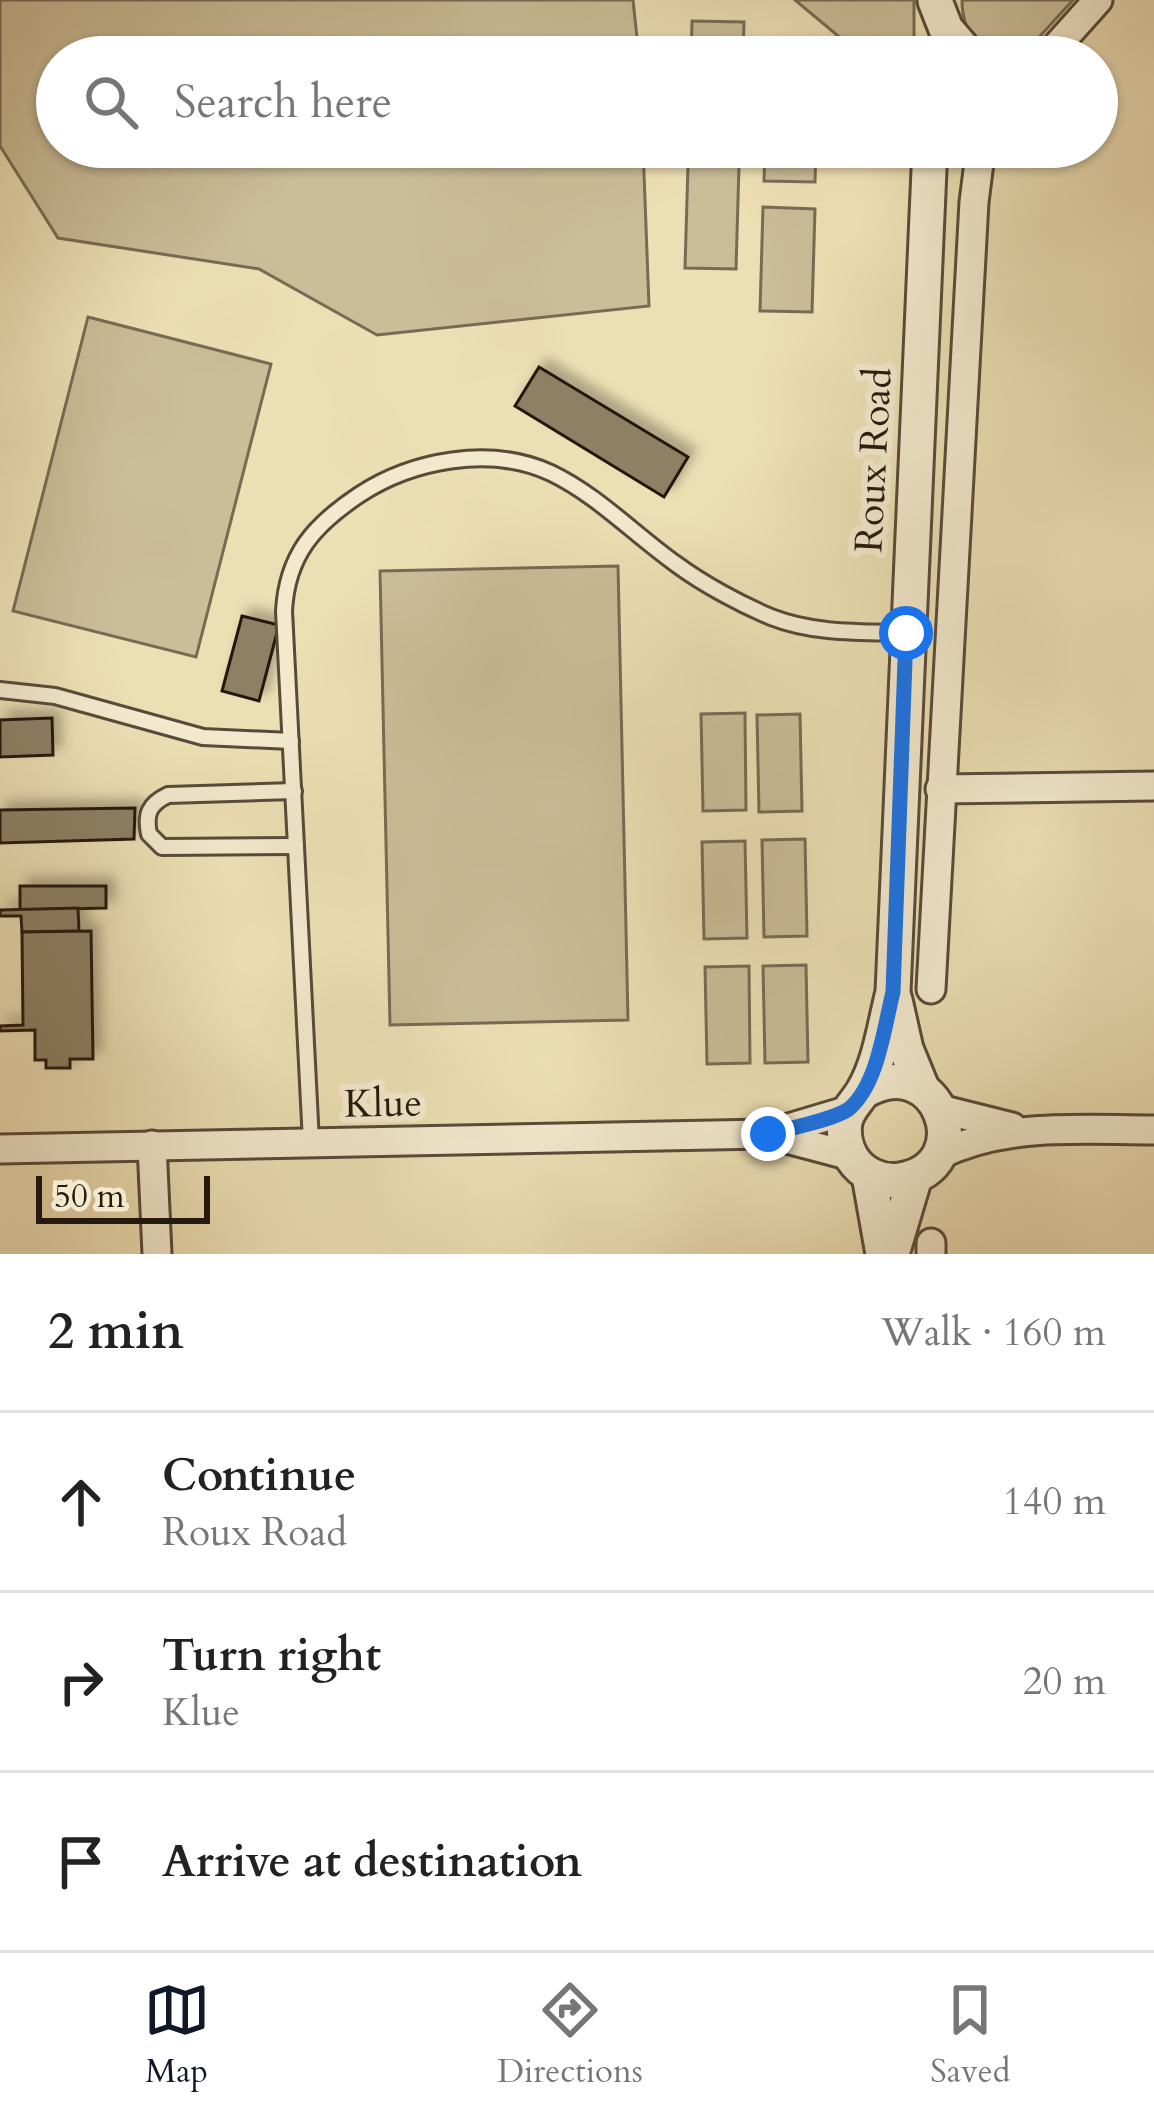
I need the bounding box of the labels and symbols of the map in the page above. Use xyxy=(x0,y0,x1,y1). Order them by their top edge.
street label: Roux Road xyxy=(842,366,905,554)
route start xyxy=(879,606,933,660)
street label: Klue xyxy=(344,1076,423,1131)
route end xyxy=(741,1107,795,1161)
scale bar xyxy=(36,1170,210,1223)

